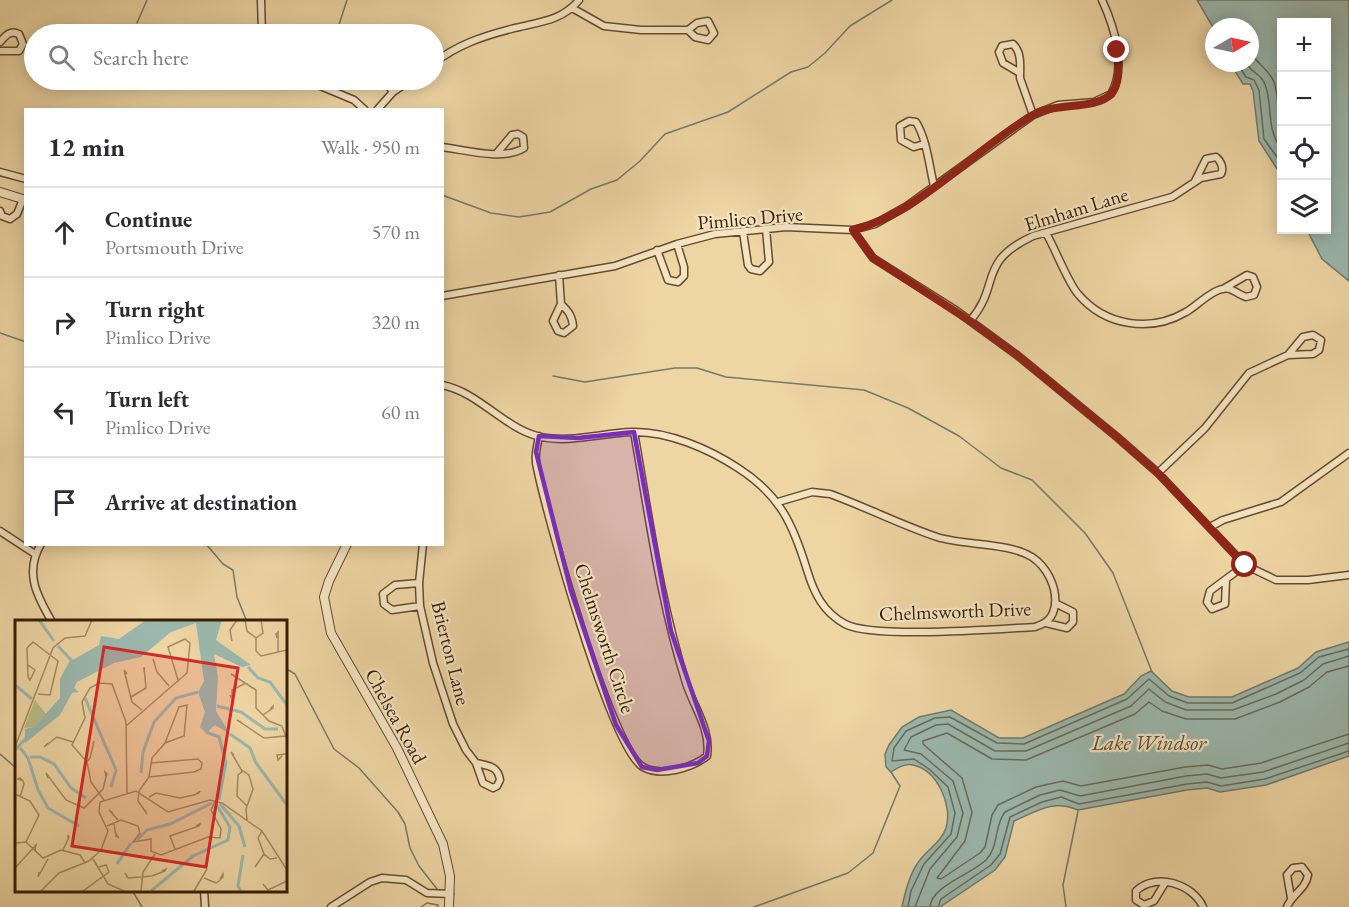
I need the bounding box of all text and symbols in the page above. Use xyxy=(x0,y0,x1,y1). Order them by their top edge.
north arrow xyxy=(1205,18,1259,72)
map controls xyxy=(1277,18,1331,234)
button: + xyxy=(1277,18,1331,72)
search box xyxy=(24,24,444,90)
route end xyxy=(1103,36,1129,62)
icon: search xyxy=(45,41,78,74)
text: Search here xyxy=(93,43,188,72)
button: − xyxy=(1277,72,1331,126)
button: locate xyxy=(1277,126,1331,180)
text: 12 min xyxy=(48,130,125,164)
text: Walk · 950 m xyxy=(321,134,420,160)
button: layers xyxy=(1277,180,1331,234)
street label: Elmham Lane xyxy=(1021,181,1131,237)
street label: Pimlico Drive xyxy=(696,200,804,236)
text: Continue xyxy=(105,205,192,234)
icon: ahead xyxy=(48,216,81,249)
text: 570 m xyxy=(372,219,420,245)
text: Portsmouth Drive xyxy=(105,234,244,260)
text: Turn right xyxy=(105,295,204,324)
icon: right xyxy=(48,306,81,339)
text: 320 m xyxy=(372,309,420,335)
text: Pimlico Drive xyxy=(105,324,211,350)
text: Turn left xyxy=(105,385,189,414)
icon: left xyxy=(48,396,81,429)
text: 60 m xyxy=(381,399,420,425)
text: Pimlico Drive xyxy=(105,414,211,440)
icon: arrive xyxy=(48,486,81,519)
text: Arrive at destination xyxy=(105,488,297,517)
route start xyxy=(1231,551,1257,577)
street label: Chelmsworth Circle xyxy=(569,560,642,716)
street label: Chelmsworth Drive xyxy=(878,595,1032,627)
street label: Brierton Lane xyxy=(425,598,477,708)
inset map xyxy=(15,620,286,892)
street label: Chelsea Road xyxy=(359,664,433,769)
water label: Lake Windsor xyxy=(1091,729,1207,756)

